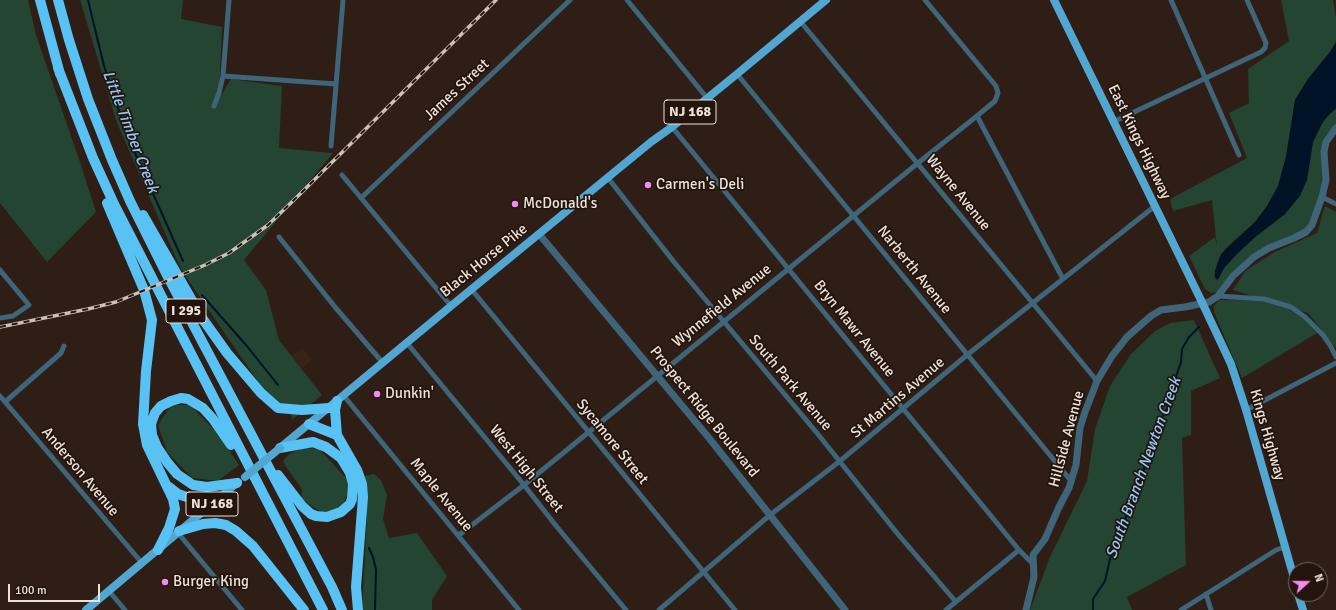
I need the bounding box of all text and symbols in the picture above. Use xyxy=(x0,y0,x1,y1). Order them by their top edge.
street label: James Street xyxy=(421,55,493,125)
water label: Little Timber Creek xyxy=(98,68,162,196)
street label: East Kings Highway xyxy=(1103,82,1175,202)
road number: NJ 168 xyxy=(664,100,716,124)
street label: Wayne Avenue xyxy=(922,151,994,235)
place label: Carmen's Deli xyxy=(656,176,744,194)
marker: Carmen's Deli xyxy=(643,180,653,190)
place label: McDonald's xyxy=(523,195,597,213)
marker: McDonald's xyxy=(510,199,520,209)
street label: Black Horse Pike xyxy=(437,220,531,302)
street label: Narberth Avenue xyxy=(873,222,955,318)
street label: Wynnefield Avenue xyxy=(669,261,775,351)
street label: Bryn Mawr Avenue xyxy=(809,277,899,381)
road number: I 295 xyxy=(166,299,206,323)
street label: South Park Avenue xyxy=(745,331,835,435)
street label: Prospect Ridge Boulevard xyxy=(646,343,762,481)
street label: St Martins Avenue xyxy=(847,354,949,442)
water label: South Branch Newton Creek xyxy=(1102,375,1186,561)
place label: Dunkin' xyxy=(385,385,434,403)
street label: Kings Highway xyxy=(1245,387,1289,483)
marker: Dunkin' xyxy=(372,389,382,399)
street label: Hillside Avenue xyxy=(1045,389,1089,489)
street label: Sycamore Street xyxy=(572,396,652,488)
street label: West High Street xyxy=(485,422,567,516)
street label: Anderson Avenue xyxy=(37,424,123,520)
street label: Maple Avenue xyxy=(406,455,476,535)
road number: NJ 168 xyxy=(186,492,238,516)
north arrow xyxy=(1288,562,1328,602)
text: N xyxy=(1311,572,1326,584)
place label: Burger King xyxy=(173,573,249,591)
scale bar xyxy=(10,576,102,602)
marker: Burger King xyxy=(160,577,170,587)
text: 100 m xyxy=(15,583,47,598)

